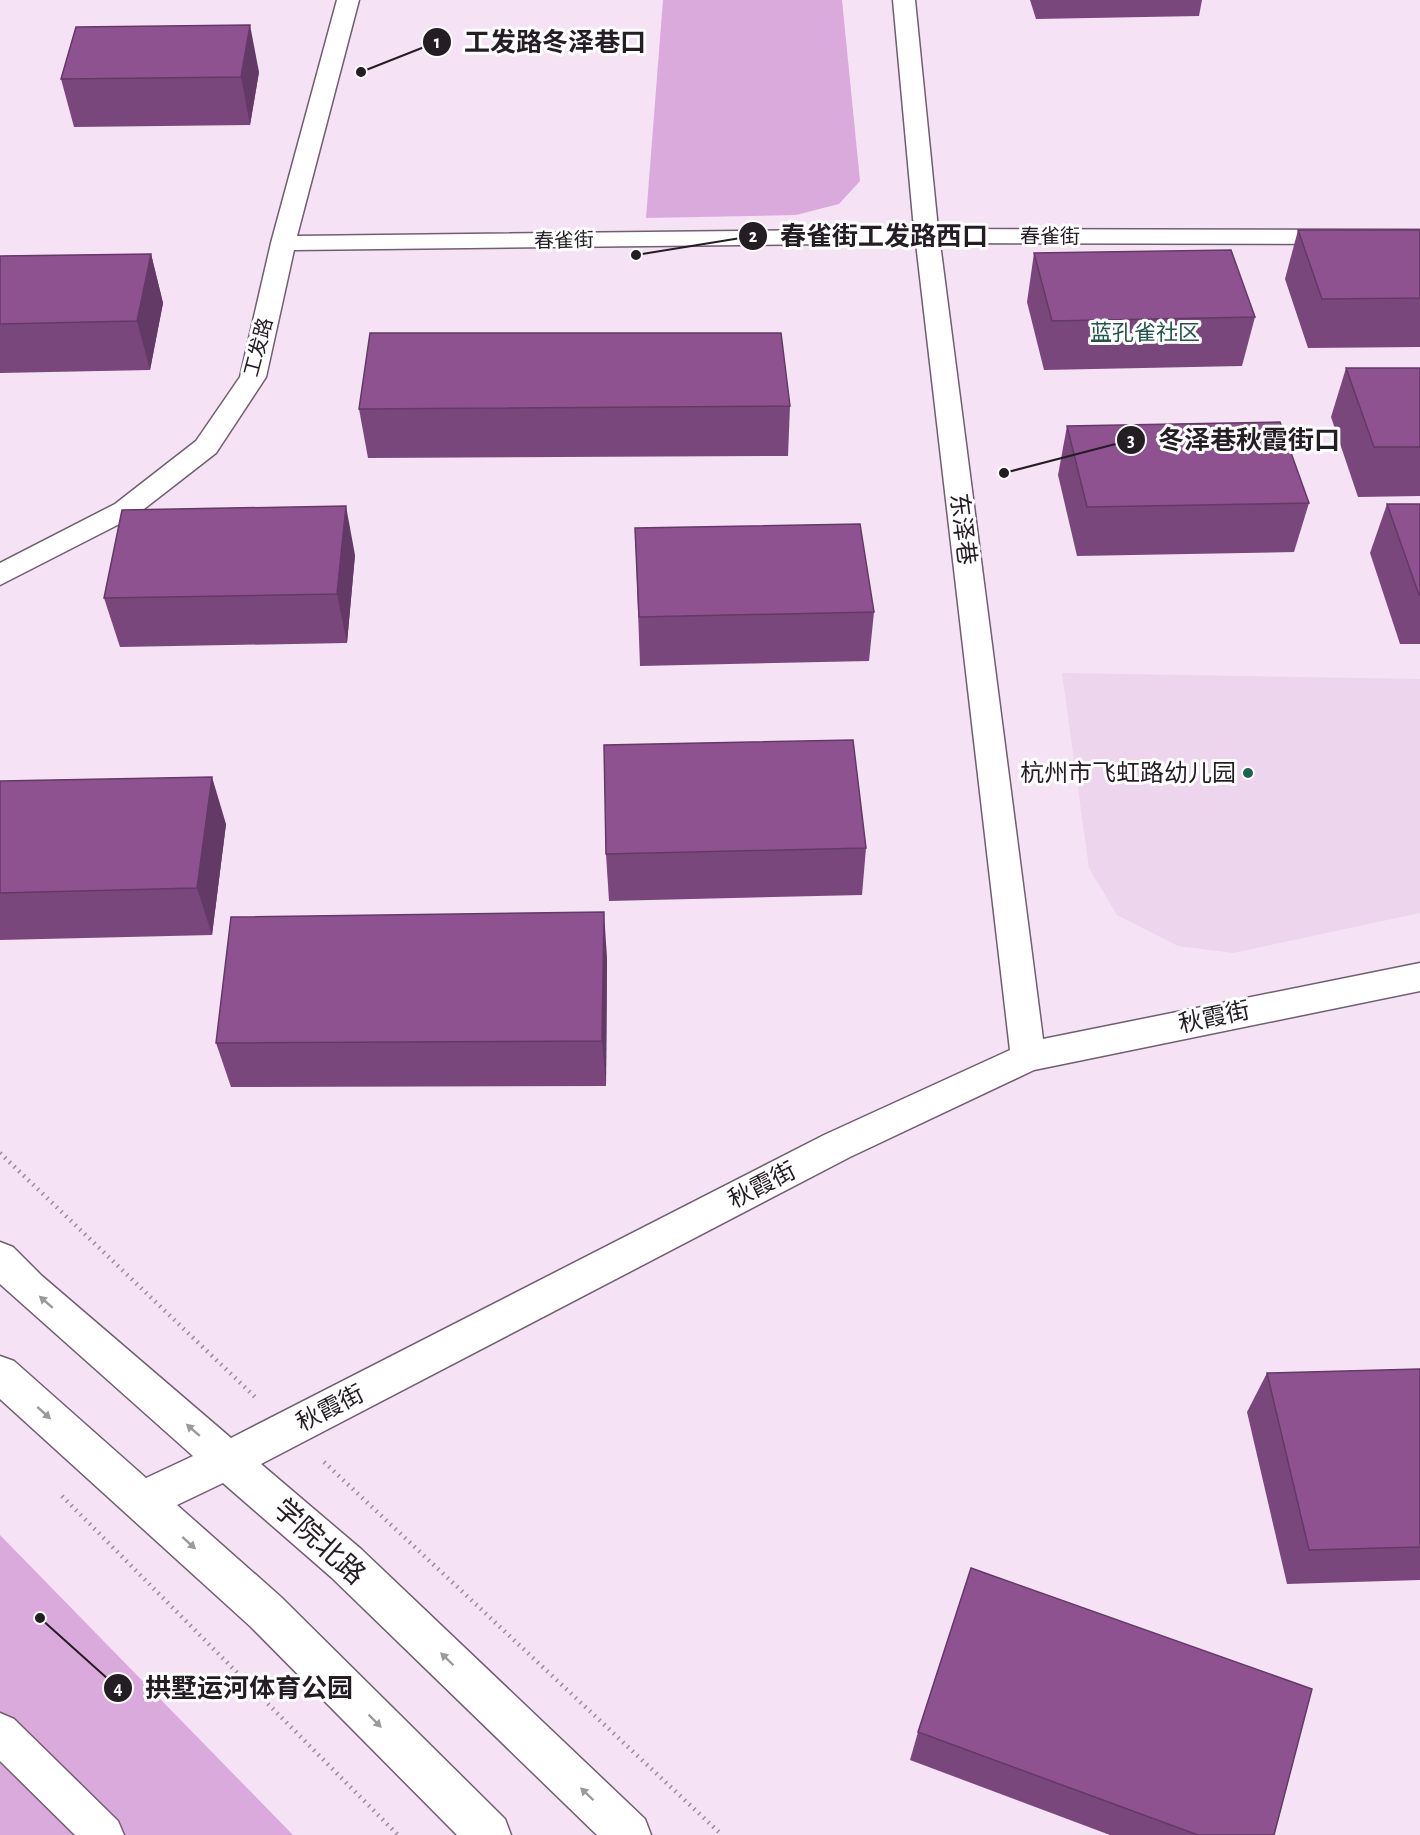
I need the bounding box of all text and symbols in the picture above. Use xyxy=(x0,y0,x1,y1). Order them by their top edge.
callout: 工发路冬泽巷口 xyxy=(422,20,658,64)
text: 工发路冬泽巷口 xyxy=(464,28,646,56)
text: 1 xyxy=(434,34,440,52)
callout: 春雀街工发路西口 xyxy=(738,214,1000,258)
text: 春雀街工发路西口 xyxy=(780,222,988,250)
street label: 春雀街 xyxy=(1020,226,1080,247)
text: 2 xyxy=(749,228,758,246)
street label: 春雀街 xyxy=(534,229,594,252)
street label: 工发路 xyxy=(241,315,276,379)
district label: 蓝孔雀社区 xyxy=(1090,321,1200,344)
callout: 冬泽巷秋霞街口 xyxy=(1116,418,1352,462)
text: 冬泽巷秋霞街口 xyxy=(1158,426,1340,454)
text: 3 xyxy=(1127,432,1135,450)
street label: 东泽巷 xyxy=(946,492,980,566)
place label: 杭州市飞虹路幼儿园 xyxy=(1020,760,1236,786)
marker: 杭州市飞虹路幼儿园 xyxy=(1241,766,1255,780)
street label: 秋霞街 xyxy=(1176,997,1252,1037)
street label: 秋霞街 xyxy=(724,1157,800,1213)
one-way arrow xyxy=(39,1296,54,1309)
street label: 秋霞街 xyxy=(292,1380,368,1436)
one-way arrow xyxy=(36,1406,51,1420)
one-way arrow xyxy=(186,1424,201,1437)
street label: 学院北路 xyxy=(268,1493,371,1590)
one-way arrow xyxy=(181,1536,196,1549)
one-way arrow xyxy=(440,1653,454,1667)
callout: 拱墅运河体育公园 xyxy=(103,1666,365,1710)
text: 拱墅运河体育公园 xyxy=(145,1674,353,1702)
text: 4 xyxy=(113,1680,123,1698)
one-way arrow xyxy=(368,1714,382,1728)
one-way arrow xyxy=(581,1788,595,1802)

